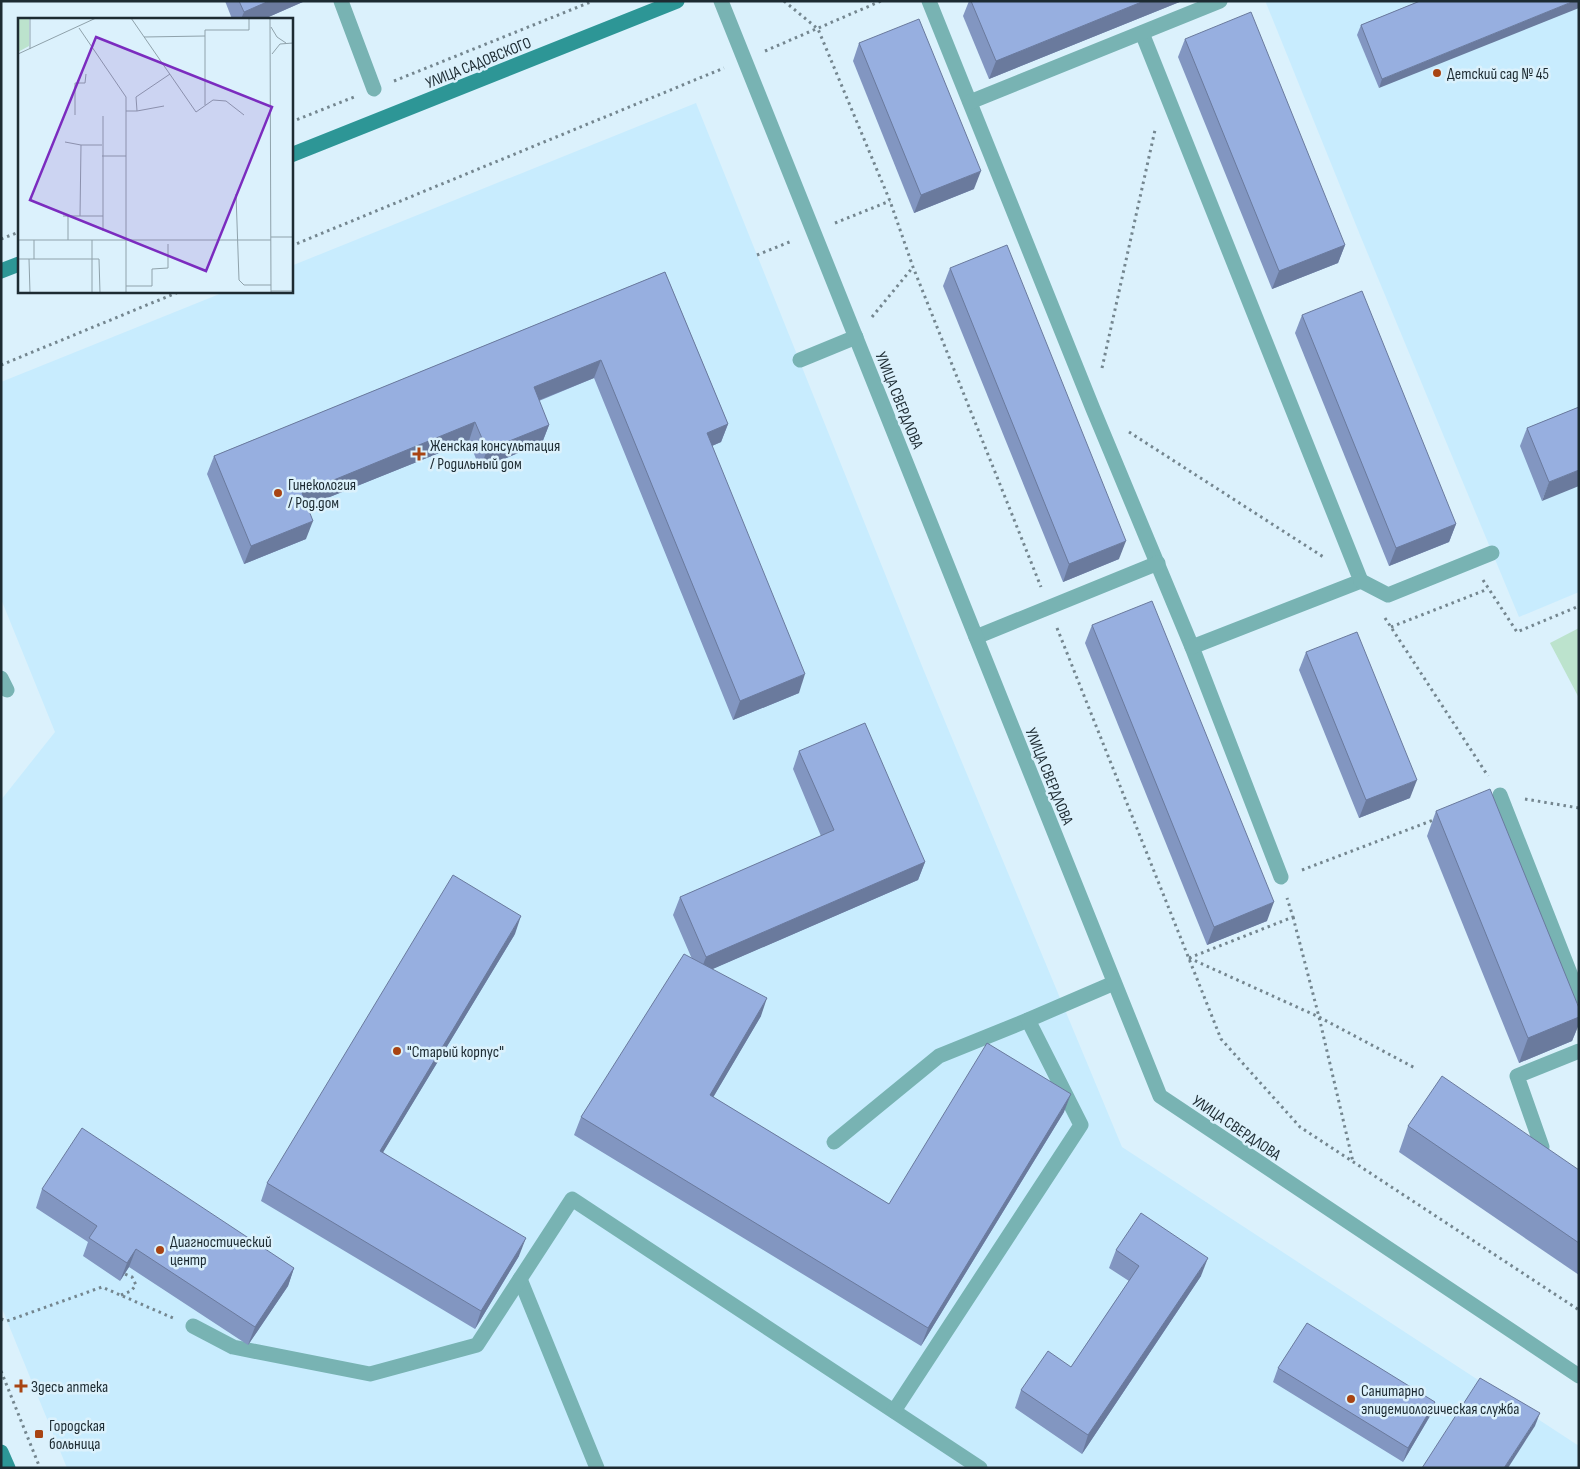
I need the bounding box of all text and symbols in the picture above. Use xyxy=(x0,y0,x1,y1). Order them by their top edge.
inset map xyxy=(18,18,292,292)
street label: УЛИЦА САДОВСКОГО xyxy=(423,34,534,93)
place label: Детский сад № 45 xyxy=(1447,65,1549,84)
marker: Детский сад № 45 xyxy=(1431,67,1443,79)
street label: УЛИЦА СВЕРДЛОВА xyxy=(871,349,927,452)
place label: Женская консультация / Родильный дом xyxy=(430,437,560,474)
marker: Женская консультация / Родильный дом xyxy=(412,447,426,461)
place label: Гинекология / Род.дом xyxy=(288,476,356,513)
marker: Гинекология / Род.дом xyxy=(272,487,284,499)
street label: УЛИЦА СВЕРДЛОВА xyxy=(1021,725,1077,828)
place label: "Старый корпус" xyxy=(407,1043,504,1062)
marker: "Старый корпус" xyxy=(391,1045,403,1057)
street label: УЛИЦА СВЕРДЛОВА xyxy=(1188,1092,1284,1165)
place label: Диагностический центр xyxy=(170,1233,272,1270)
marker: Диагностический центр xyxy=(154,1244,166,1256)
place label: Здесь аптека xyxy=(31,1378,108,1397)
marker: Здесь аптека xyxy=(15,1380,27,1392)
place label: Санитарно эпидемиологическая служба xyxy=(1361,1382,1520,1419)
marker: Санитарно эпидемиологическая служба xyxy=(1345,1393,1357,1405)
place label: Городская больница xyxy=(49,1417,105,1454)
marker: Городская больница xyxy=(33,1428,45,1440)

